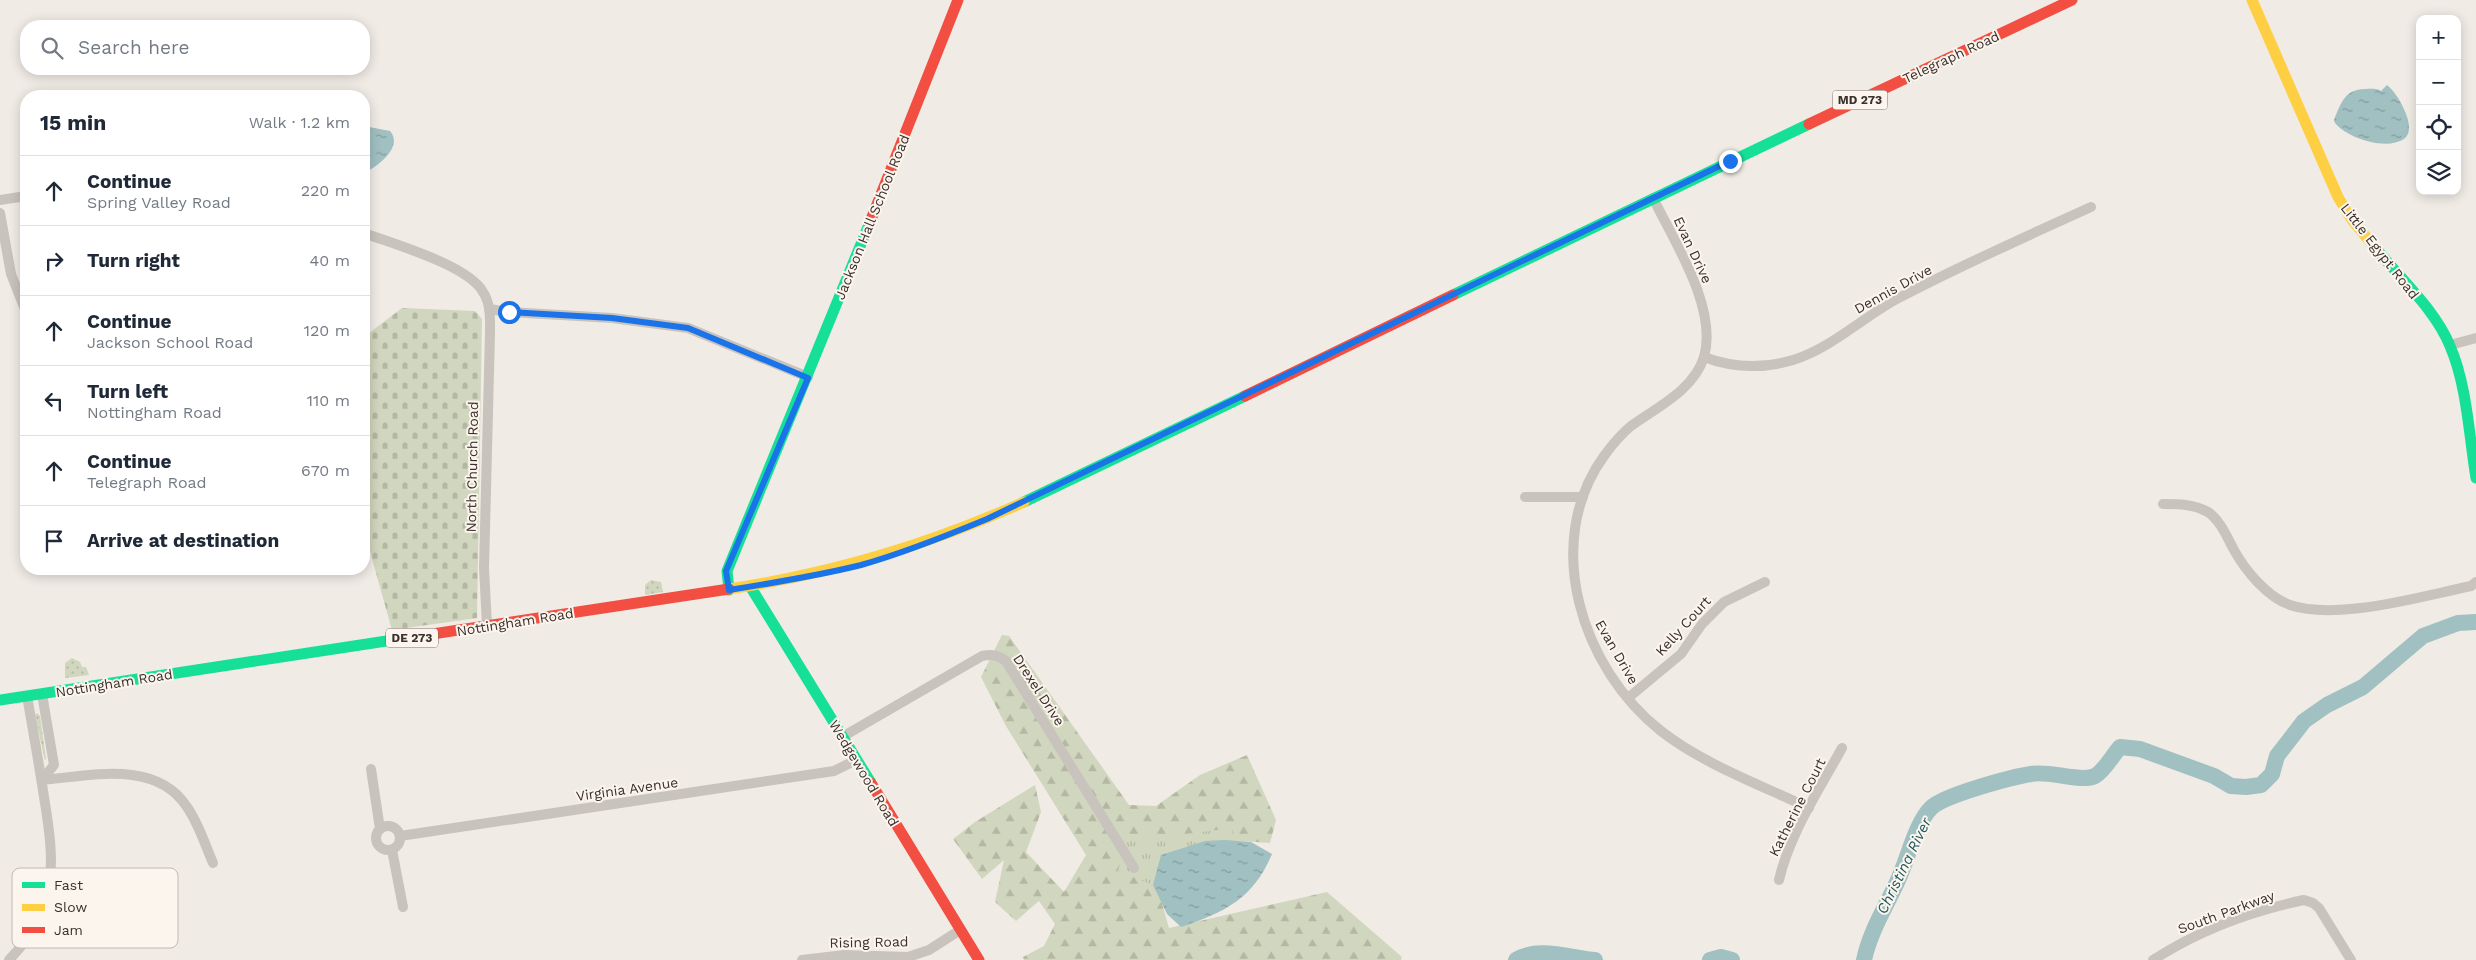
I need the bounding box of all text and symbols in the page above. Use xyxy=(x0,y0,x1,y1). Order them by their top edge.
map controls xyxy=(2416,15,2461,195)
button: + xyxy=(2416,15,2461,60)
search box xyxy=(20,20,370,75)
street label: Telegraph Road xyxy=(1900,28,2002,86)
icon: search xyxy=(38,34,66,62)
text: Search here xyxy=(78,36,189,59)
button: − xyxy=(2416,60,2461,105)
road number: MD 273 xyxy=(1832,90,1888,110)
button: locate xyxy=(2416,105,2461,150)
text: 15 min xyxy=(40,110,106,135)
text: Walk · 1.2 km xyxy=(249,113,350,132)
street label: Jackson Hall School Road xyxy=(832,132,912,302)
route end xyxy=(1719,150,1742,173)
button: layers xyxy=(2416,150,2461,195)
text: Continue xyxy=(87,170,171,193)
icon: ahead xyxy=(40,177,68,205)
text: 220 m xyxy=(301,181,350,200)
text: Spring Valley Road xyxy=(87,193,231,212)
street label: Little Egypt Road xyxy=(2338,200,2422,302)
street label: Evan Drive xyxy=(1671,214,1715,286)
icon: right xyxy=(40,247,68,275)
text: Turn right xyxy=(87,249,180,272)
text: 40 m xyxy=(310,251,350,270)
street label: Dennis Drive xyxy=(1851,261,1935,317)
route start xyxy=(498,301,521,324)
text: Continue xyxy=(87,310,171,333)
icon: ahead xyxy=(40,317,68,345)
text: 120 m xyxy=(304,321,350,340)
text: Jackson School Road xyxy=(87,333,253,352)
text: Turn left xyxy=(87,380,168,403)
icon: left xyxy=(40,387,68,415)
text: 110 m xyxy=(307,391,350,410)
street label: North Church Road xyxy=(463,401,481,533)
text: Nottingham Road xyxy=(87,403,222,422)
text: Continue xyxy=(87,450,171,473)
icon: ahead xyxy=(40,457,68,485)
text: 670 m xyxy=(301,461,350,480)
text: Telegraph Road xyxy=(87,473,207,492)
icon: arrive xyxy=(40,527,68,555)
text: Arrive at destination xyxy=(87,529,279,552)
street label: Kelly Court xyxy=(1652,593,1714,659)
street label: Nottingham Road xyxy=(455,605,575,639)
street label: Evan Drive xyxy=(1592,617,1642,687)
road number: DE 273 xyxy=(386,628,438,648)
street label: Drexel Drive xyxy=(1010,651,1068,729)
street label: Nottingham Road xyxy=(54,666,174,700)
street label: Wedgewood Road xyxy=(826,717,902,829)
street label: Katherine Court xyxy=(1765,755,1829,859)
street label: Virginia Avenue xyxy=(575,774,679,804)
water label: Christina River xyxy=(1873,814,1936,917)
legend xyxy=(12,868,178,948)
text: Fast xyxy=(54,877,83,893)
street label: South Parkway xyxy=(2175,887,2277,937)
text: Slow xyxy=(54,899,87,915)
text: Jam xyxy=(54,922,83,938)
street label: Rising Road xyxy=(829,933,909,951)

